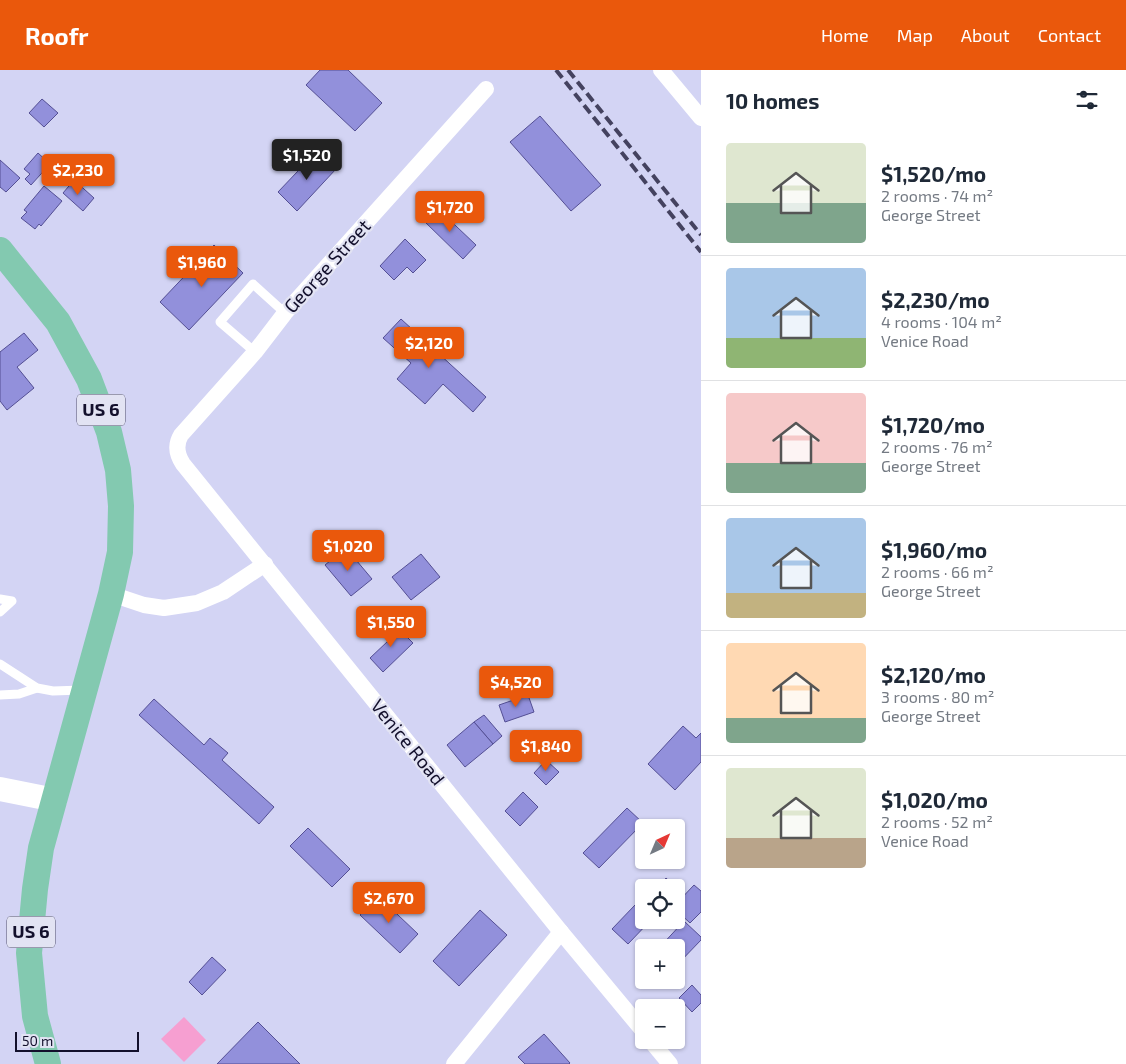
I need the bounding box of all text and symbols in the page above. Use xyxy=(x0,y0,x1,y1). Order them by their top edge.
text: Roofr xyxy=(25,21,89,50)
text: Home xyxy=(821,24,869,46)
text: Map xyxy=(897,24,933,46)
text: About xyxy=(961,24,1010,46)
text: Contact xyxy=(1038,24,1101,46)
icon: filters xyxy=(1073,86,1101,114)
text: 10 homes xyxy=(726,88,819,113)
pin: $1,520 xyxy=(266,138,348,181)
text: $1,520 xyxy=(283,145,331,164)
pin: $2,230 xyxy=(37,154,119,196)
text: $2,230 xyxy=(53,160,103,179)
text: $1,520/mo xyxy=(881,161,986,186)
icon: home xyxy=(766,163,826,223)
text: 2 rooms · 74 m² xyxy=(881,186,993,205)
pin: $1,720 xyxy=(409,190,491,233)
text: $1,720 xyxy=(426,197,474,216)
text: George Street xyxy=(881,205,981,224)
street label: George Street xyxy=(279,214,375,317)
pin: $1,960 xyxy=(161,246,243,288)
text: $1,960 xyxy=(177,252,227,271)
text: $2,230/mo xyxy=(881,287,990,312)
icon: home xyxy=(766,288,826,348)
text: 4 rooms · 104 m² xyxy=(881,312,1002,331)
pin: $2,120 xyxy=(388,326,470,369)
text: Venice Road xyxy=(881,331,969,350)
text: $2,120 xyxy=(405,333,453,352)
road number: US 6 xyxy=(77,394,125,426)
text: $1,720/mo xyxy=(881,412,985,437)
icon: home xyxy=(766,413,826,473)
text: 2 rooms · 76 m² xyxy=(881,437,993,456)
text: George Street xyxy=(881,456,981,475)
pin: $1,020 xyxy=(307,530,389,572)
text: $1,020 xyxy=(323,536,373,555)
text: $1,960/mo xyxy=(881,537,987,562)
icon: home xyxy=(766,538,826,598)
text: 2 rooms · 66 m² xyxy=(881,562,994,581)
text: George Street xyxy=(881,581,981,600)
pin: $1,550 xyxy=(350,606,432,648)
text: $1,550 xyxy=(367,612,415,631)
text: $2,120/mo xyxy=(881,662,986,687)
icon: home xyxy=(766,663,826,723)
pin: $4,520 xyxy=(475,666,557,708)
text: $4,520 xyxy=(490,672,542,691)
text: 3 rooms · 80 m² xyxy=(881,687,994,706)
street label: Venice Road xyxy=(367,694,450,789)
text: George Street xyxy=(881,706,981,725)
pin: $1,840 xyxy=(505,730,587,772)
text: $1,840 xyxy=(521,736,571,755)
text: $1,020/mo xyxy=(881,787,988,812)
icon: home xyxy=(766,788,826,848)
text: 2 rooms · 52 m² xyxy=(881,812,993,831)
north arrow xyxy=(635,819,685,869)
map controls xyxy=(635,819,685,1049)
text: Venice Road xyxy=(881,831,969,850)
button: locate xyxy=(635,879,685,929)
pin: $2,670 xyxy=(348,882,430,924)
text: $2,670 xyxy=(364,888,414,907)
road number: US 6 xyxy=(7,916,55,948)
button: + xyxy=(635,939,685,989)
button: − xyxy=(635,999,685,1049)
scale bar xyxy=(15,1029,139,1052)
text: 50 m xyxy=(22,1032,53,1049)

